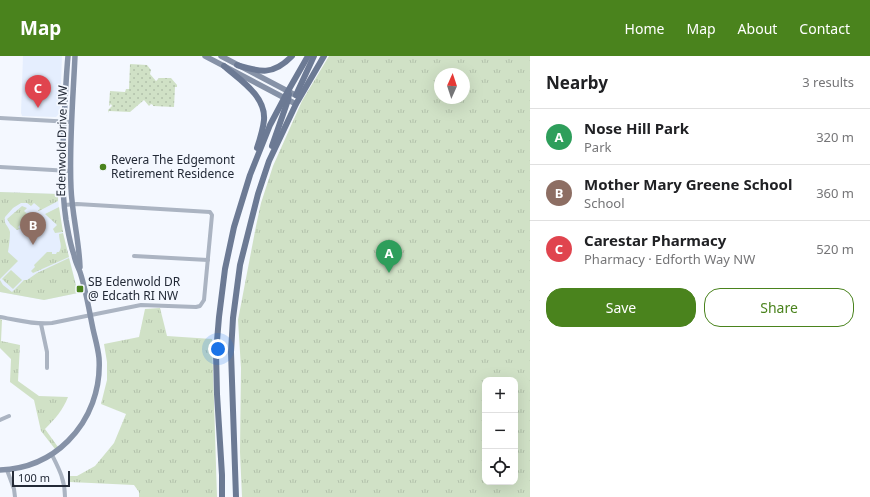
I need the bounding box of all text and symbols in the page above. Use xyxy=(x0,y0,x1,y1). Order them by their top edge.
text: Map xyxy=(20,15,61,41)
text: Home xyxy=(625,19,664,38)
text: Map xyxy=(686,19,716,38)
text: About xyxy=(738,19,777,38)
text: Contact xyxy=(799,19,850,38)
north arrow xyxy=(434,68,470,104)
text: Nearby xyxy=(546,71,608,94)
text: 3 results xyxy=(802,73,854,91)
pin: C xyxy=(25,75,51,108)
street label: Edenwold Drive NW xyxy=(52,85,71,197)
text: Nose Hill Park xyxy=(584,118,689,138)
text: A xyxy=(555,128,564,146)
text: 320 m xyxy=(816,128,854,146)
text: Park xyxy=(584,138,611,156)
place label: Revera The Edgemont Retirement Residence xyxy=(111,151,235,182)
marker: Revera The Edgemont Retirement Residence xyxy=(98,162,108,172)
text: Mother Mary Greene School xyxy=(584,174,792,194)
text: B xyxy=(555,184,563,202)
text: 360 m xyxy=(816,184,854,202)
text: School xyxy=(584,194,625,212)
pin: B xyxy=(20,212,46,245)
text: Carestar Pharmacy xyxy=(584,230,726,250)
pin: A xyxy=(376,240,402,273)
text: C xyxy=(555,240,563,258)
text: 520 m xyxy=(816,240,854,258)
text: Pharmacy · Edforth Way NW xyxy=(584,250,755,268)
place label: SB Edenwold DR @ Edcath RI NW xyxy=(88,273,181,304)
marker: SB Edenwold DR @ Edcath RI NW xyxy=(75,284,85,294)
button: Save xyxy=(546,288,696,327)
button: Share xyxy=(704,288,854,327)
your location xyxy=(208,339,228,359)
map controls xyxy=(482,377,518,485)
button: + xyxy=(482,377,518,413)
button: − xyxy=(482,413,518,449)
button: locate xyxy=(482,449,518,485)
scale bar xyxy=(12,469,70,488)
text: 100 m xyxy=(18,470,50,485)

